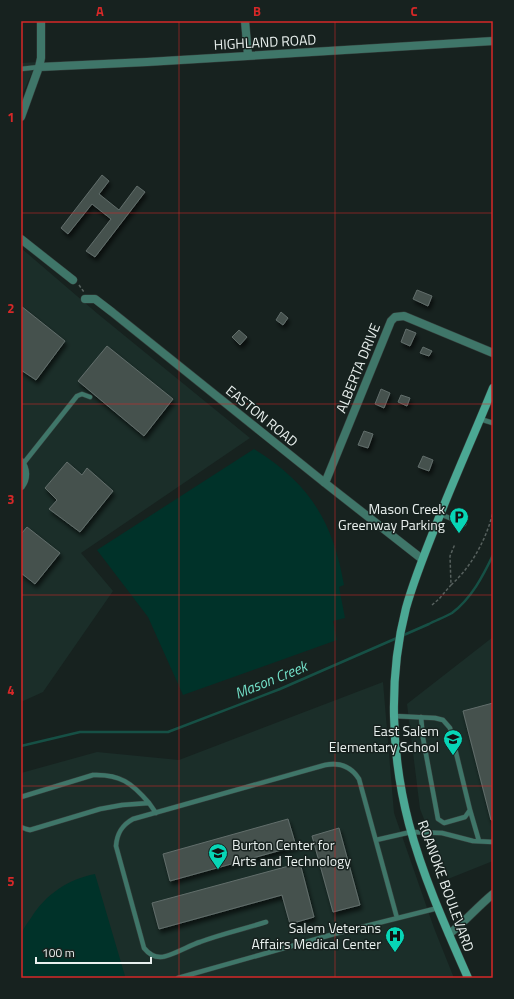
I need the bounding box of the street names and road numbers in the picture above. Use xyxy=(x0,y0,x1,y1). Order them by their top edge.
street label: HIGHLAND ROAD xyxy=(213,28,317,55)
street label: ALBERTA DRIVE xyxy=(330,320,385,416)
street label: EASTON ROAD xyxy=(222,380,303,451)
street label: ROANOKE BOULEVARD xyxy=(413,817,480,955)

